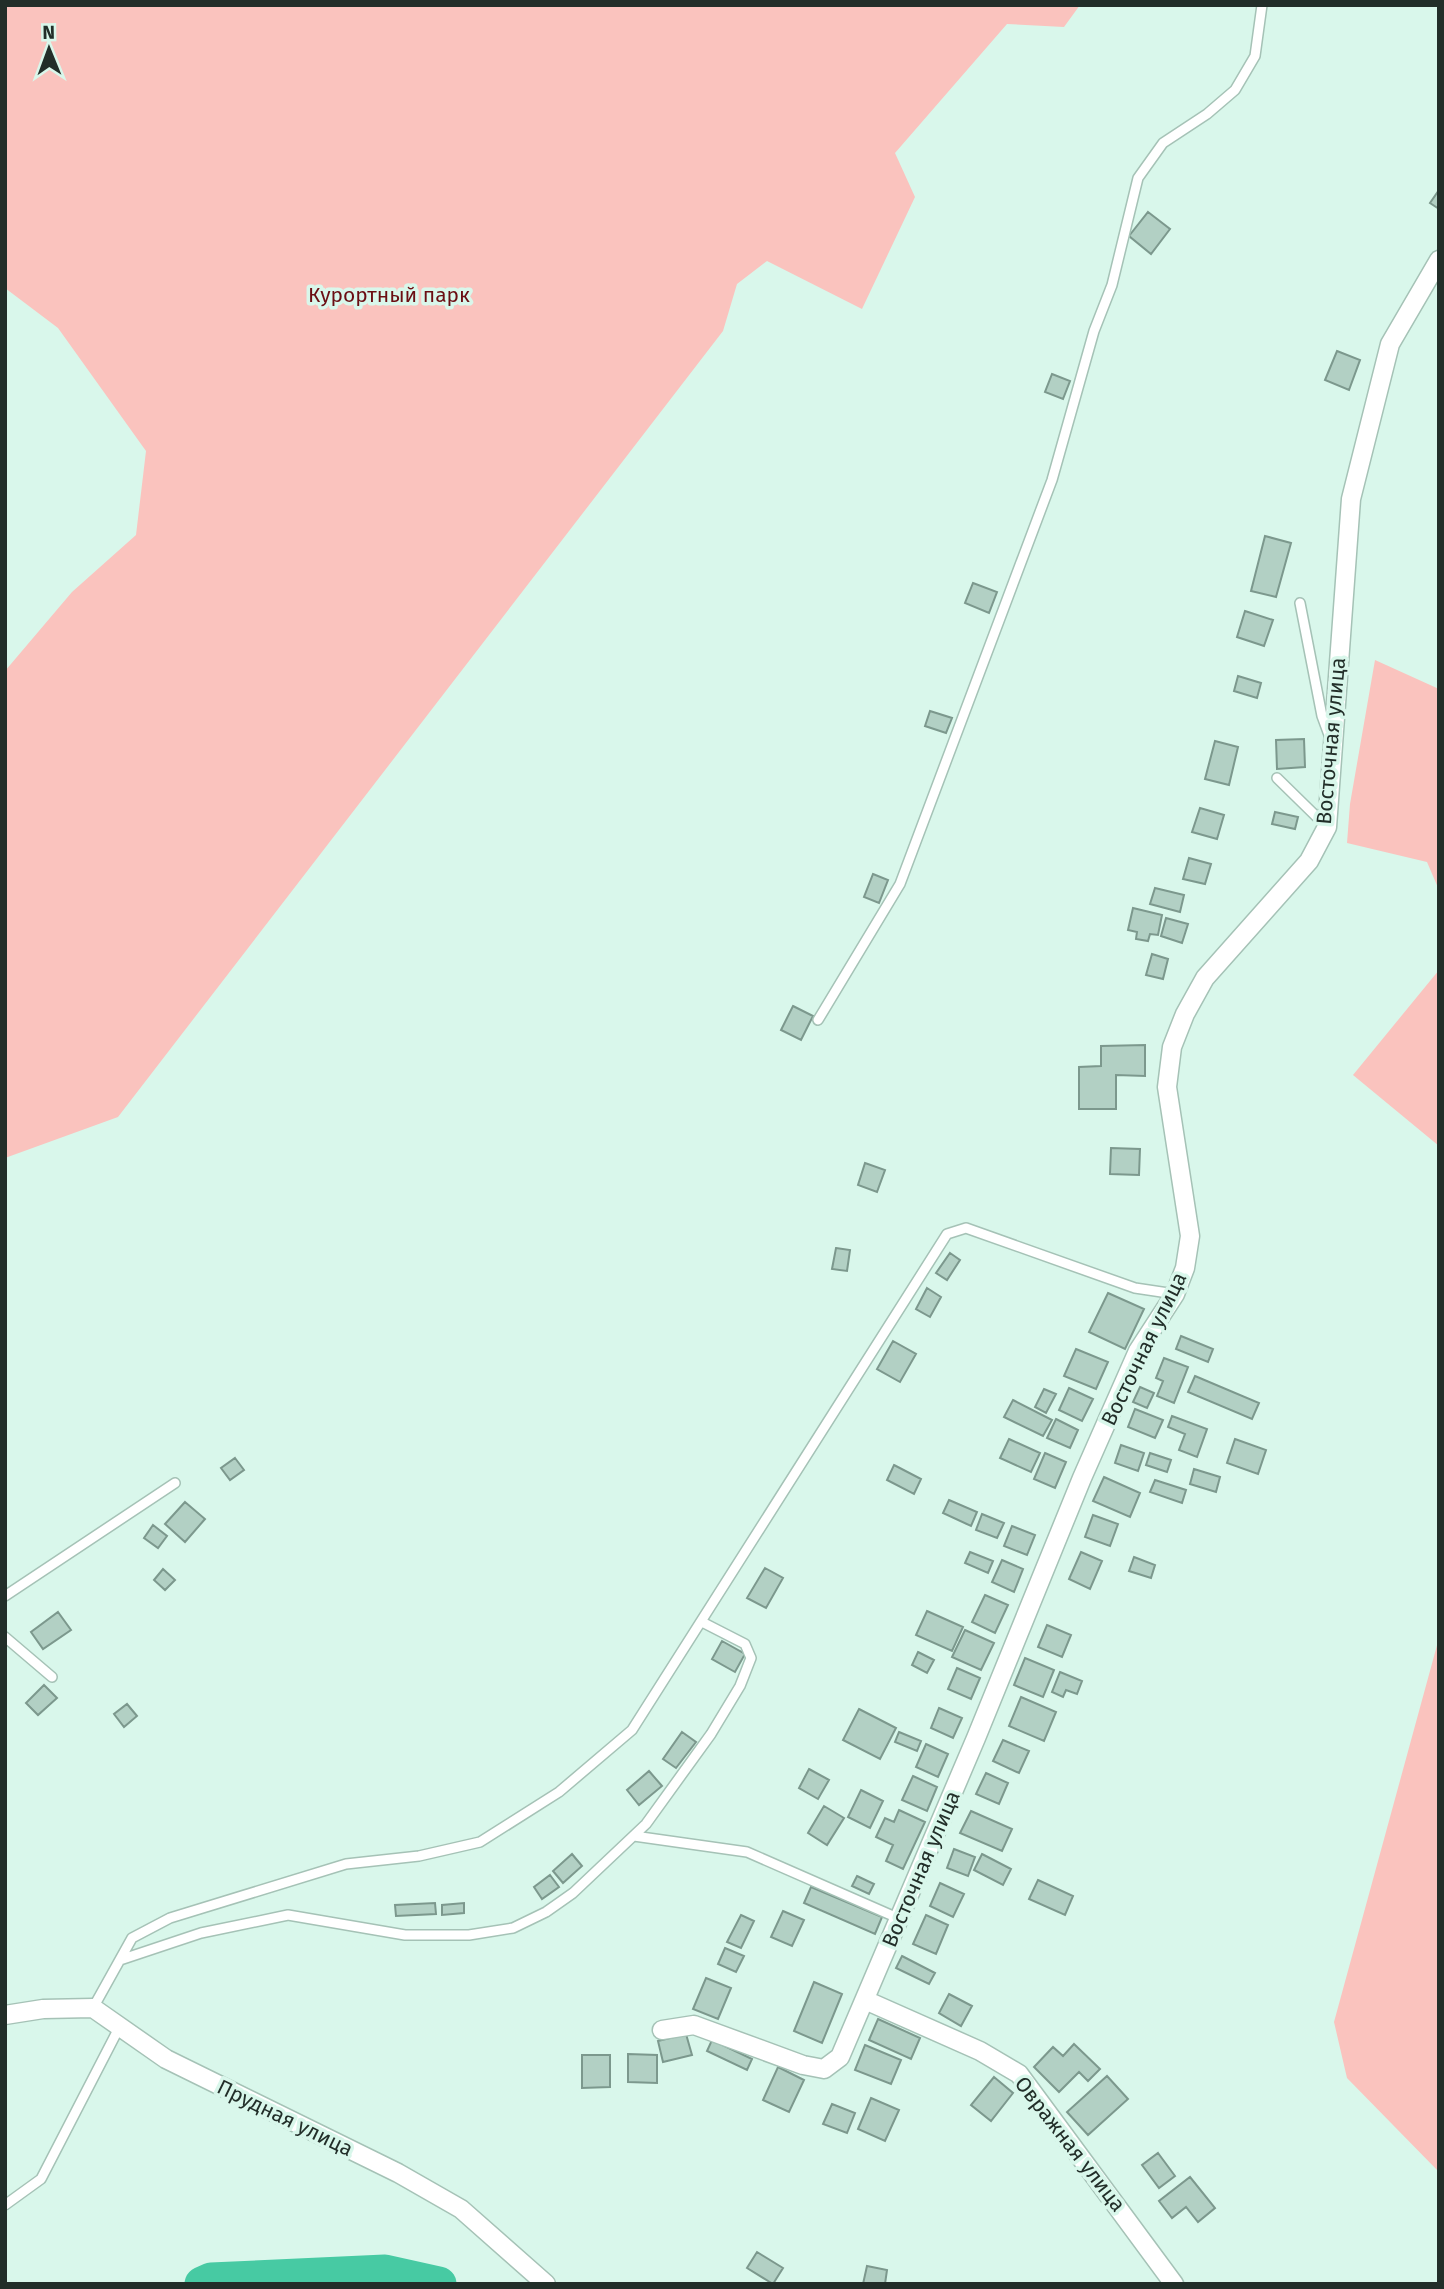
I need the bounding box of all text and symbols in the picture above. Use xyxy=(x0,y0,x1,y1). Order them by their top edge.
north arrow xyxy=(14,14,84,84)
text: N xyxy=(42,21,55,44)
park label: Курортный парк xyxy=(308,282,470,308)
street label: Восточная улица xyxy=(1311,656,1351,826)
street label: Восточная улица xyxy=(1096,1268,1192,1430)
street label: Восточная улица xyxy=(876,1787,966,1951)
street label: Овражная улица xyxy=(1009,2071,1131,2217)
street label: Прудная улица xyxy=(213,2074,357,2162)

